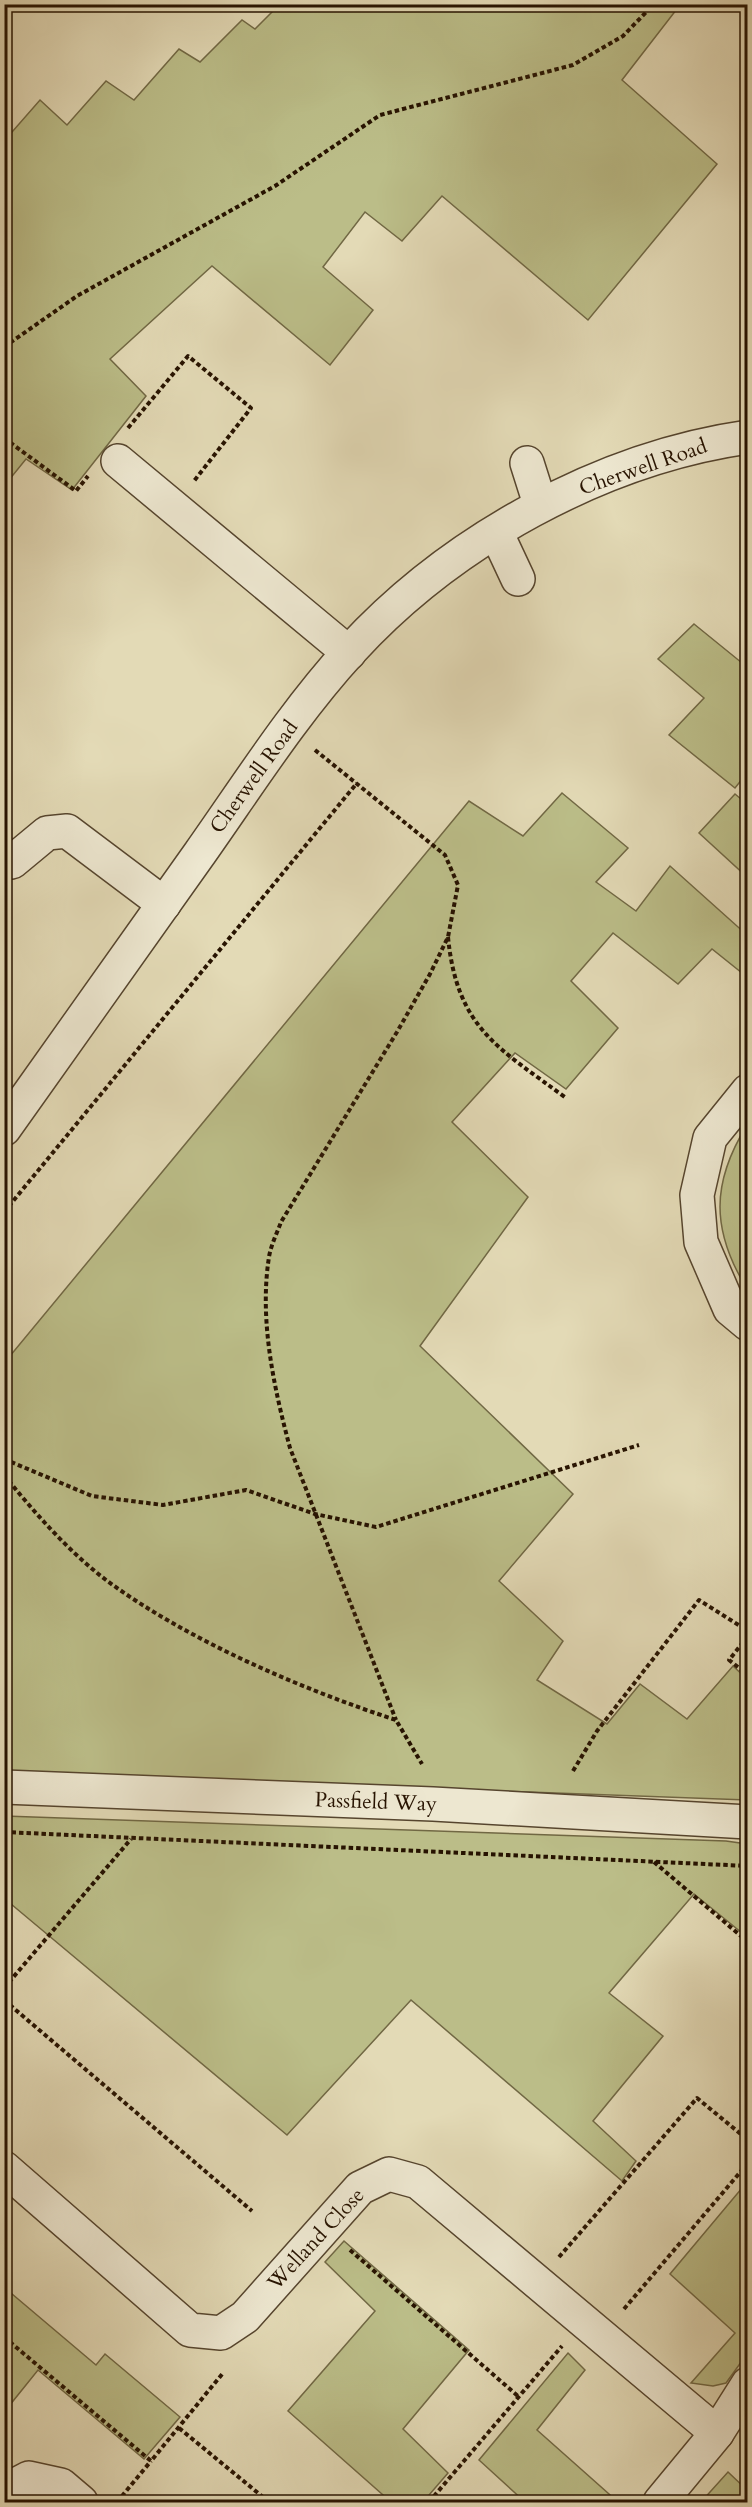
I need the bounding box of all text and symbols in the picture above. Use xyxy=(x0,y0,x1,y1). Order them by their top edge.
street label: Cherwell Road xyxy=(575,432,711,502)
street label: Cherwell Road xyxy=(203,714,305,840)
street label: Passfield Way xyxy=(314,1785,438,1819)
street label: Welland Close xyxy=(260,2181,371,2297)

